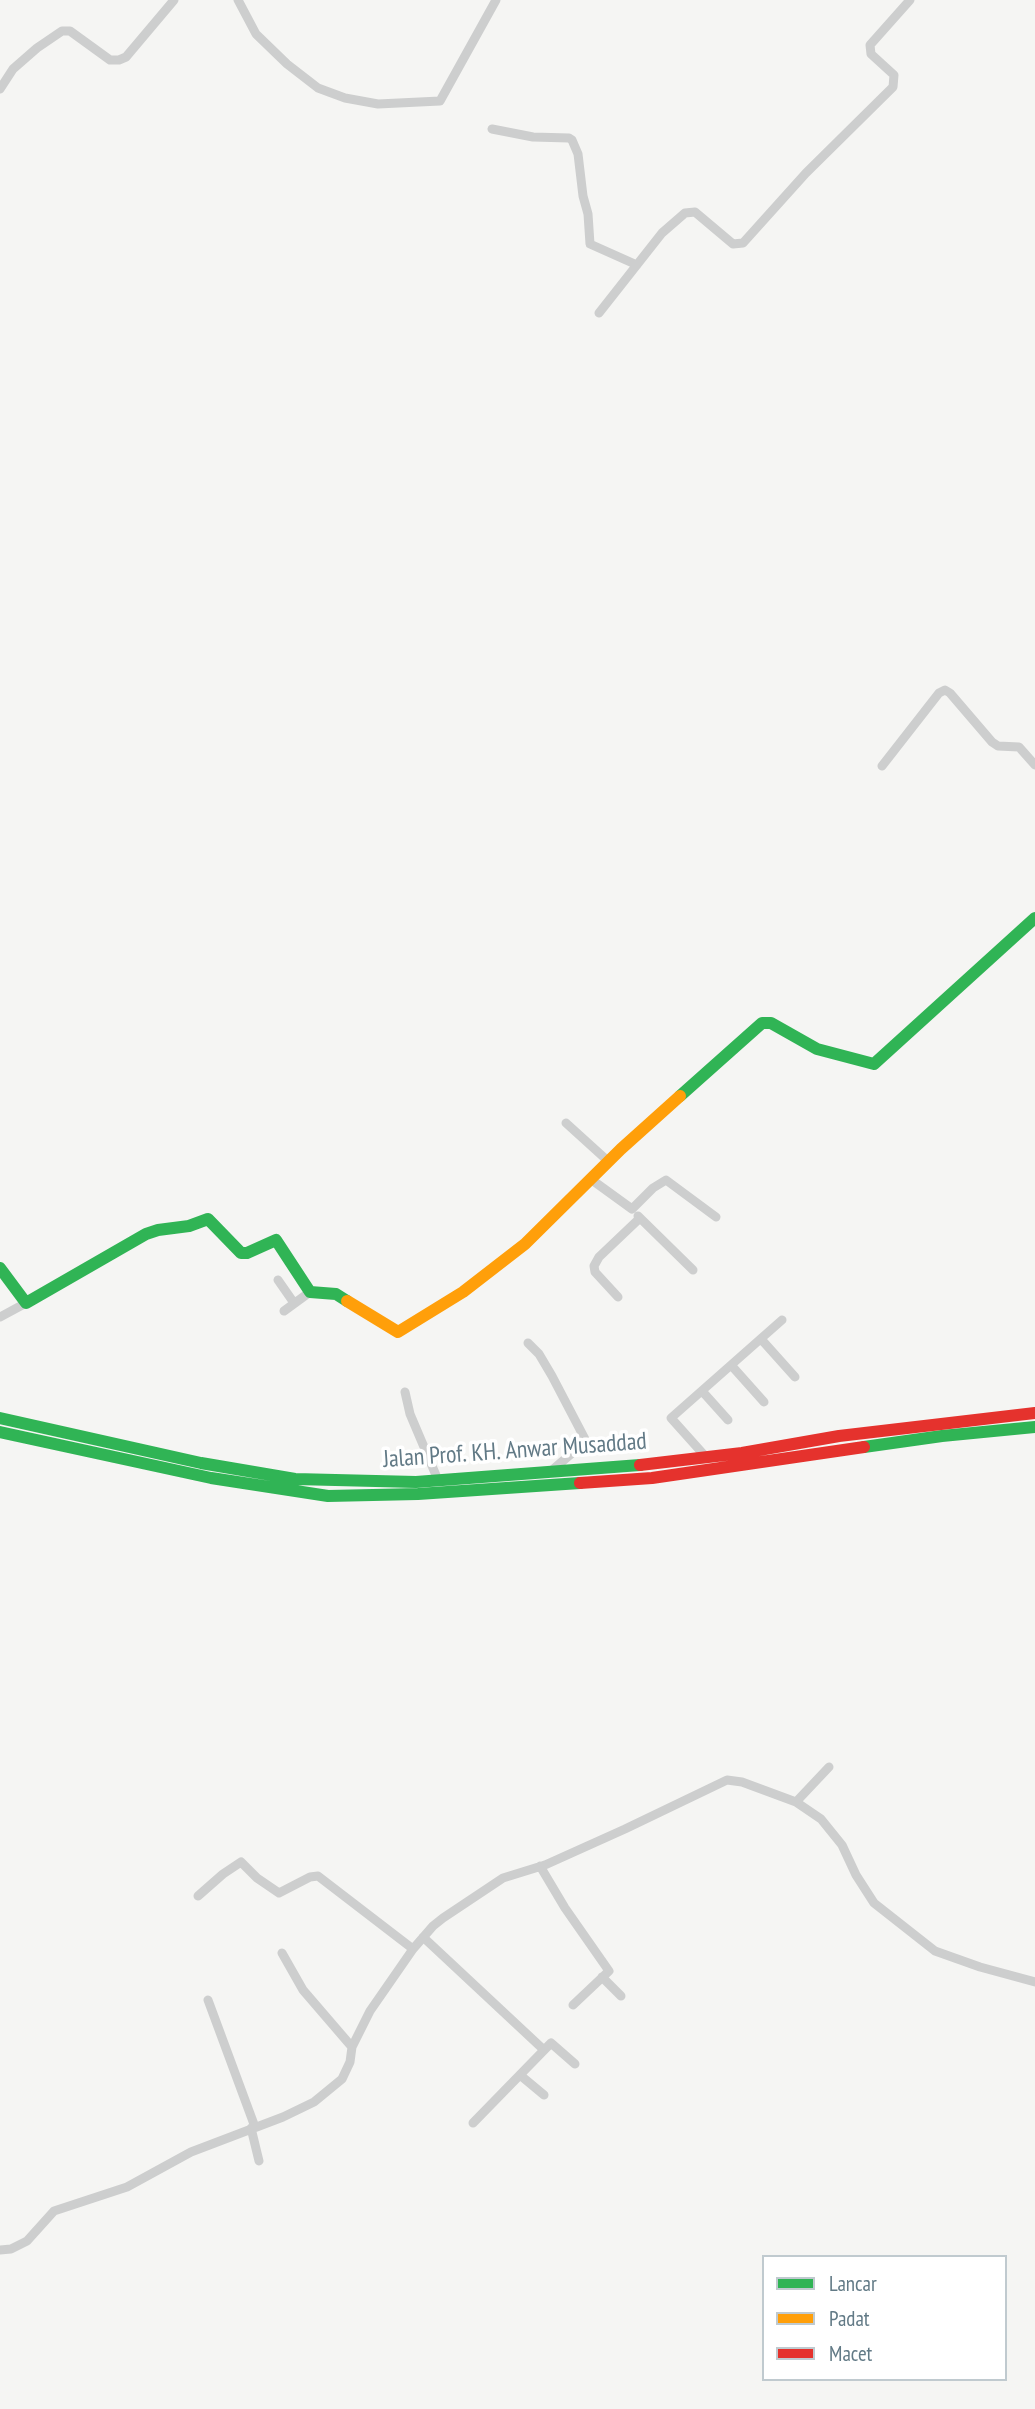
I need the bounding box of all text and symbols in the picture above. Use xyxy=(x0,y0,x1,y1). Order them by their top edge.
street label: Jalan Prof. KH. Anwar Musaddad xyxy=(382,1427,648,1475)
legend xyxy=(762,2255,1007,2381)
text: Lancar xyxy=(829,2270,877,2297)
text: Padat xyxy=(829,2305,870,2332)
text: Macet xyxy=(829,2340,872,2367)

